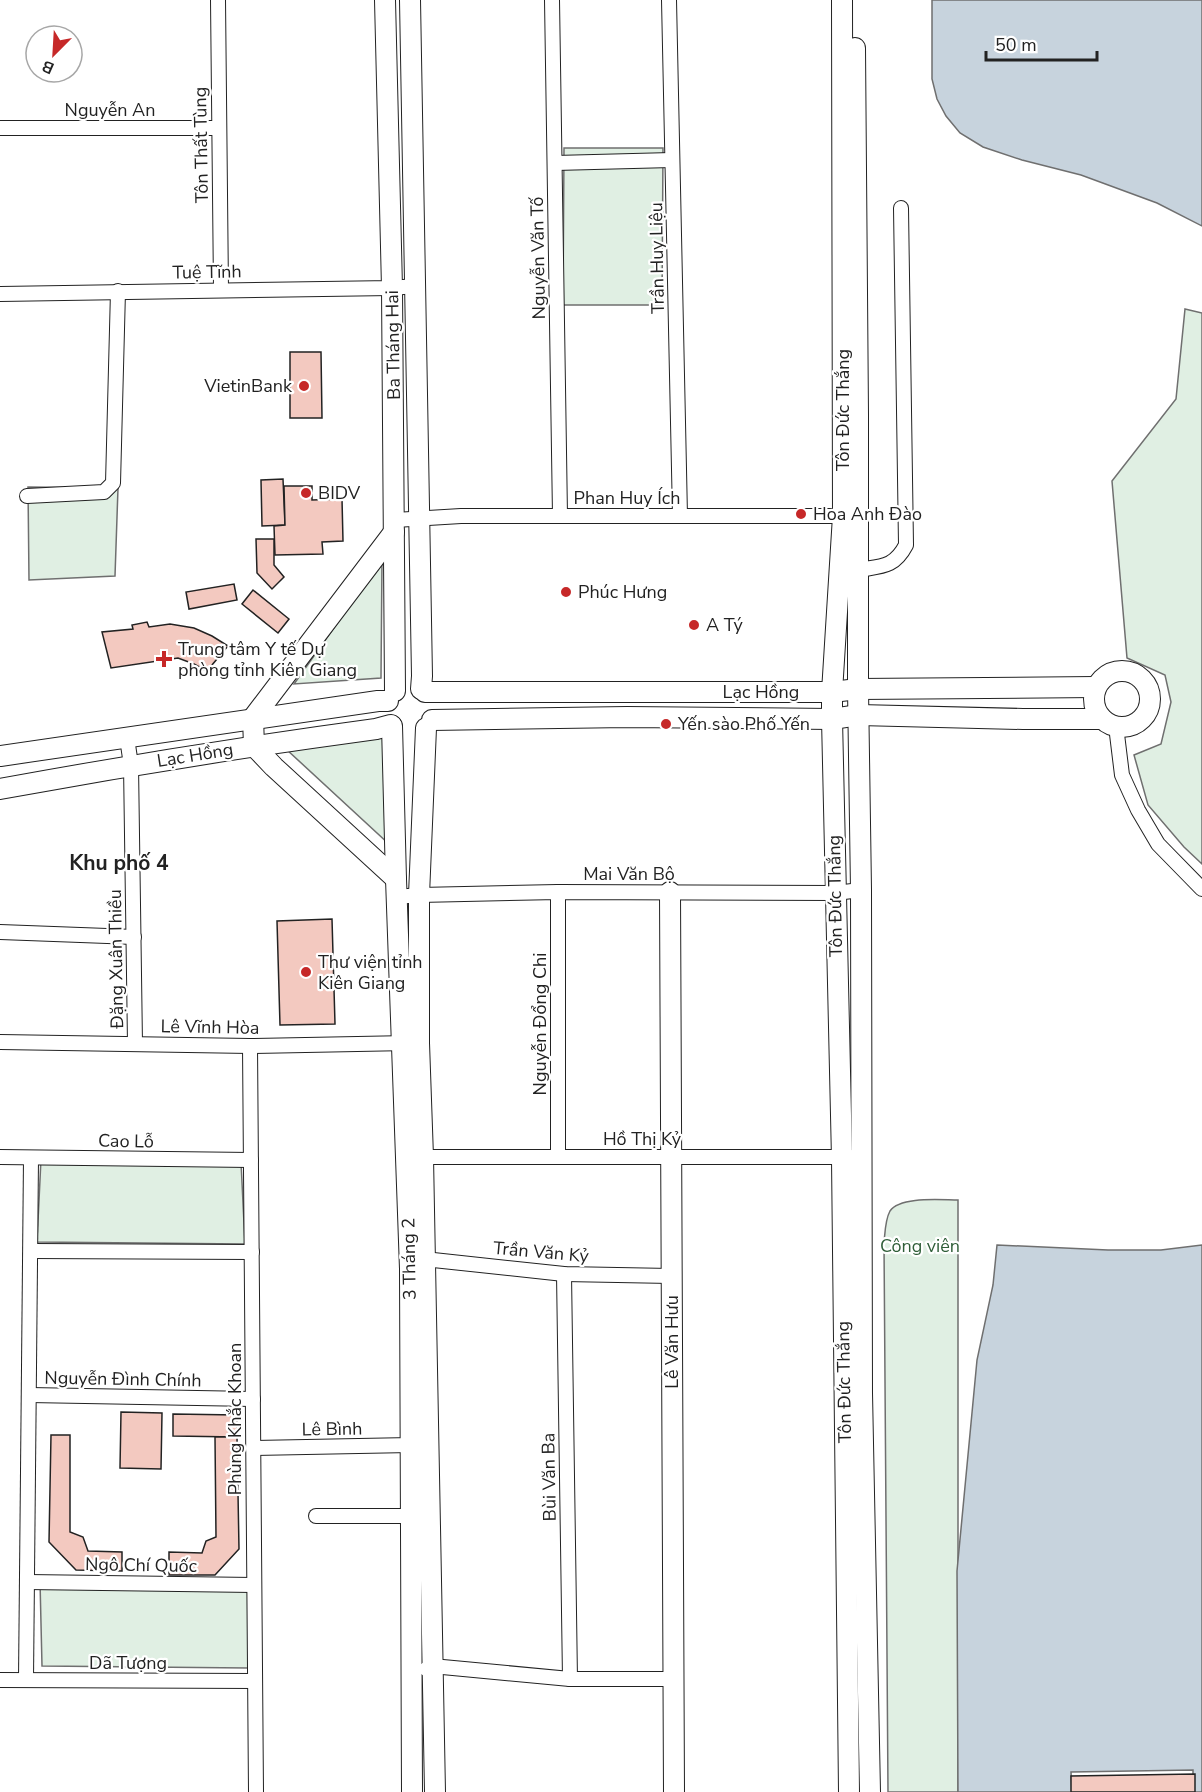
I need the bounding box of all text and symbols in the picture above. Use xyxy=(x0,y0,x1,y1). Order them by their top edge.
north arrow xyxy=(24,24,84,84)
scale bar xyxy=(986,24,1097,62)
text: 50 m xyxy=(995,33,1037,57)
text: B xyxy=(39,55,58,79)
street label: Tôn Thất Tùng xyxy=(188,87,214,203)
street label: Nguyễn An xyxy=(65,98,155,122)
street label: Nguyễn Văn Tố xyxy=(525,196,551,320)
street label: Trần Huy Liệu xyxy=(644,202,670,314)
street label: Tuệ Tĩnh xyxy=(172,259,242,285)
street label: Ba Tháng Hai xyxy=(380,290,406,400)
street label: Tôn Đức Thắng xyxy=(831,349,855,471)
place label: VietinBank xyxy=(203,374,293,398)
marker: VietinBank xyxy=(297,379,311,393)
place label: BIDV xyxy=(318,481,361,505)
marker: BIDV xyxy=(299,486,313,500)
street label: Phan Huy Ích xyxy=(574,486,680,510)
place label: Hoa Anh Đào xyxy=(813,502,922,526)
marker: Hoa Anh Đào xyxy=(794,507,808,521)
place label: Phúc Hưng xyxy=(578,580,667,604)
marker: Phúc Hưng xyxy=(559,585,573,599)
place label: A Tý xyxy=(706,613,743,637)
marker: A Tý xyxy=(687,618,701,632)
place label: Trung tâm Y tế Dự phòng tỉnh Kiên Giang xyxy=(178,637,357,682)
marker: Trung tâm Y tế Dự phòng tỉnh Kiên Giang xyxy=(155,650,173,668)
street label: Lạc Hồng xyxy=(723,680,799,704)
place label: Yến sào Phố Yến xyxy=(677,712,810,736)
marker: Yến sào Phố Yến xyxy=(659,717,673,731)
street label: Lạc Hồng xyxy=(155,737,235,773)
street label: Tôn Đức Thắng xyxy=(822,835,848,957)
district label: Khu phố 4 xyxy=(69,849,169,877)
street label: Mai Văn Bộ xyxy=(583,862,675,886)
street label: Đặng Xuân Thiều xyxy=(103,889,129,1030)
place label: Thư viện tỉnh Kiên Giang xyxy=(318,950,423,995)
street label: Nguyễn Đổng Chi xyxy=(528,953,552,1095)
marker: Thư viện tỉnh Kiên Giang xyxy=(299,965,313,979)
street label: Lê Vĩnh Hòa xyxy=(160,1014,260,1040)
street label: Hồ Thị Kỷ xyxy=(603,1127,682,1151)
street label: Cao Lỗ xyxy=(98,1129,154,1153)
street label: 3 Tháng 2 xyxy=(396,1218,422,1300)
park label: Công viên xyxy=(880,1234,960,1258)
street label: Trần Văn Kỷ xyxy=(492,1236,591,1268)
street label: Lê Văn Hưu xyxy=(660,1295,684,1389)
street label: Tôn Đức Thắng xyxy=(831,1321,857,1443)
street label: Phùng Khắc Khoan xyxy=(223,1343,247,1495)
street label: Nguyễn Đình Chính xyxy=(44,1366,202,1392)
street label: Lê Bình xyxy=(301,1416,363,1442)
street label: Bùi Văn Ba xyxy=(536,1433,562,1521)
street label: Ngô Chí Quốc xyxy=(85,1552,197,1578)
street label: Dã Tượng xyxy=(89,1651,167,1675)

